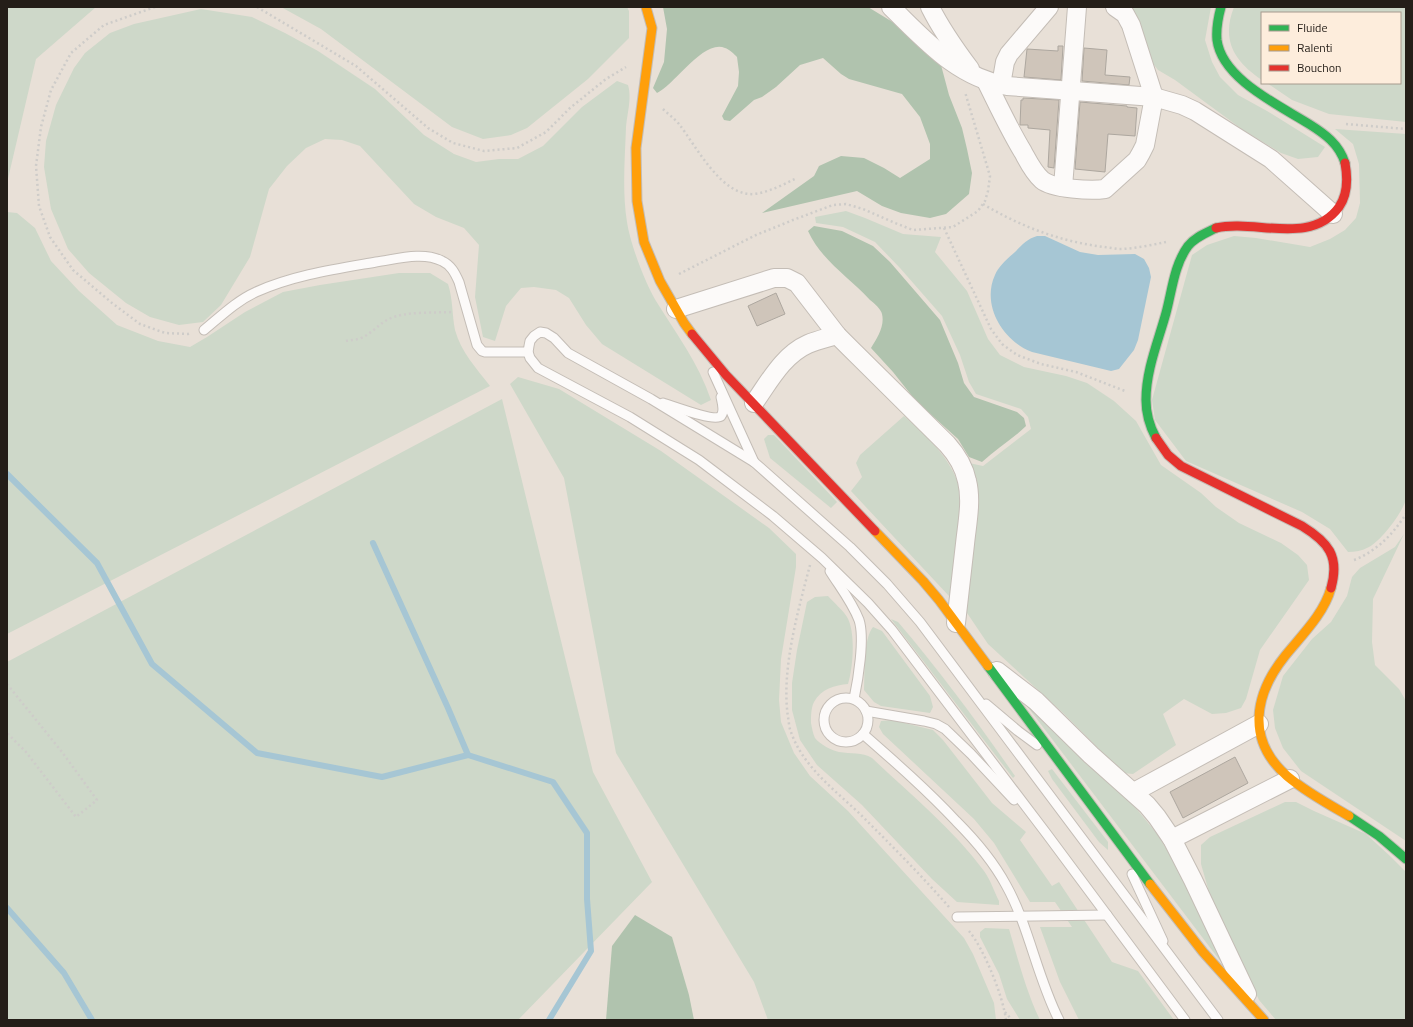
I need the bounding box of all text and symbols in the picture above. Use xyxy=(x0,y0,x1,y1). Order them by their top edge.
legend xyxy=(1261,12,1401,84)
text: Fluide xyxy=(1297,18,1328,37)
text: Ralenti xyxy=(1297,38,1332,57)
text: Bouchon xyxy=(1297,58,1342,77)

